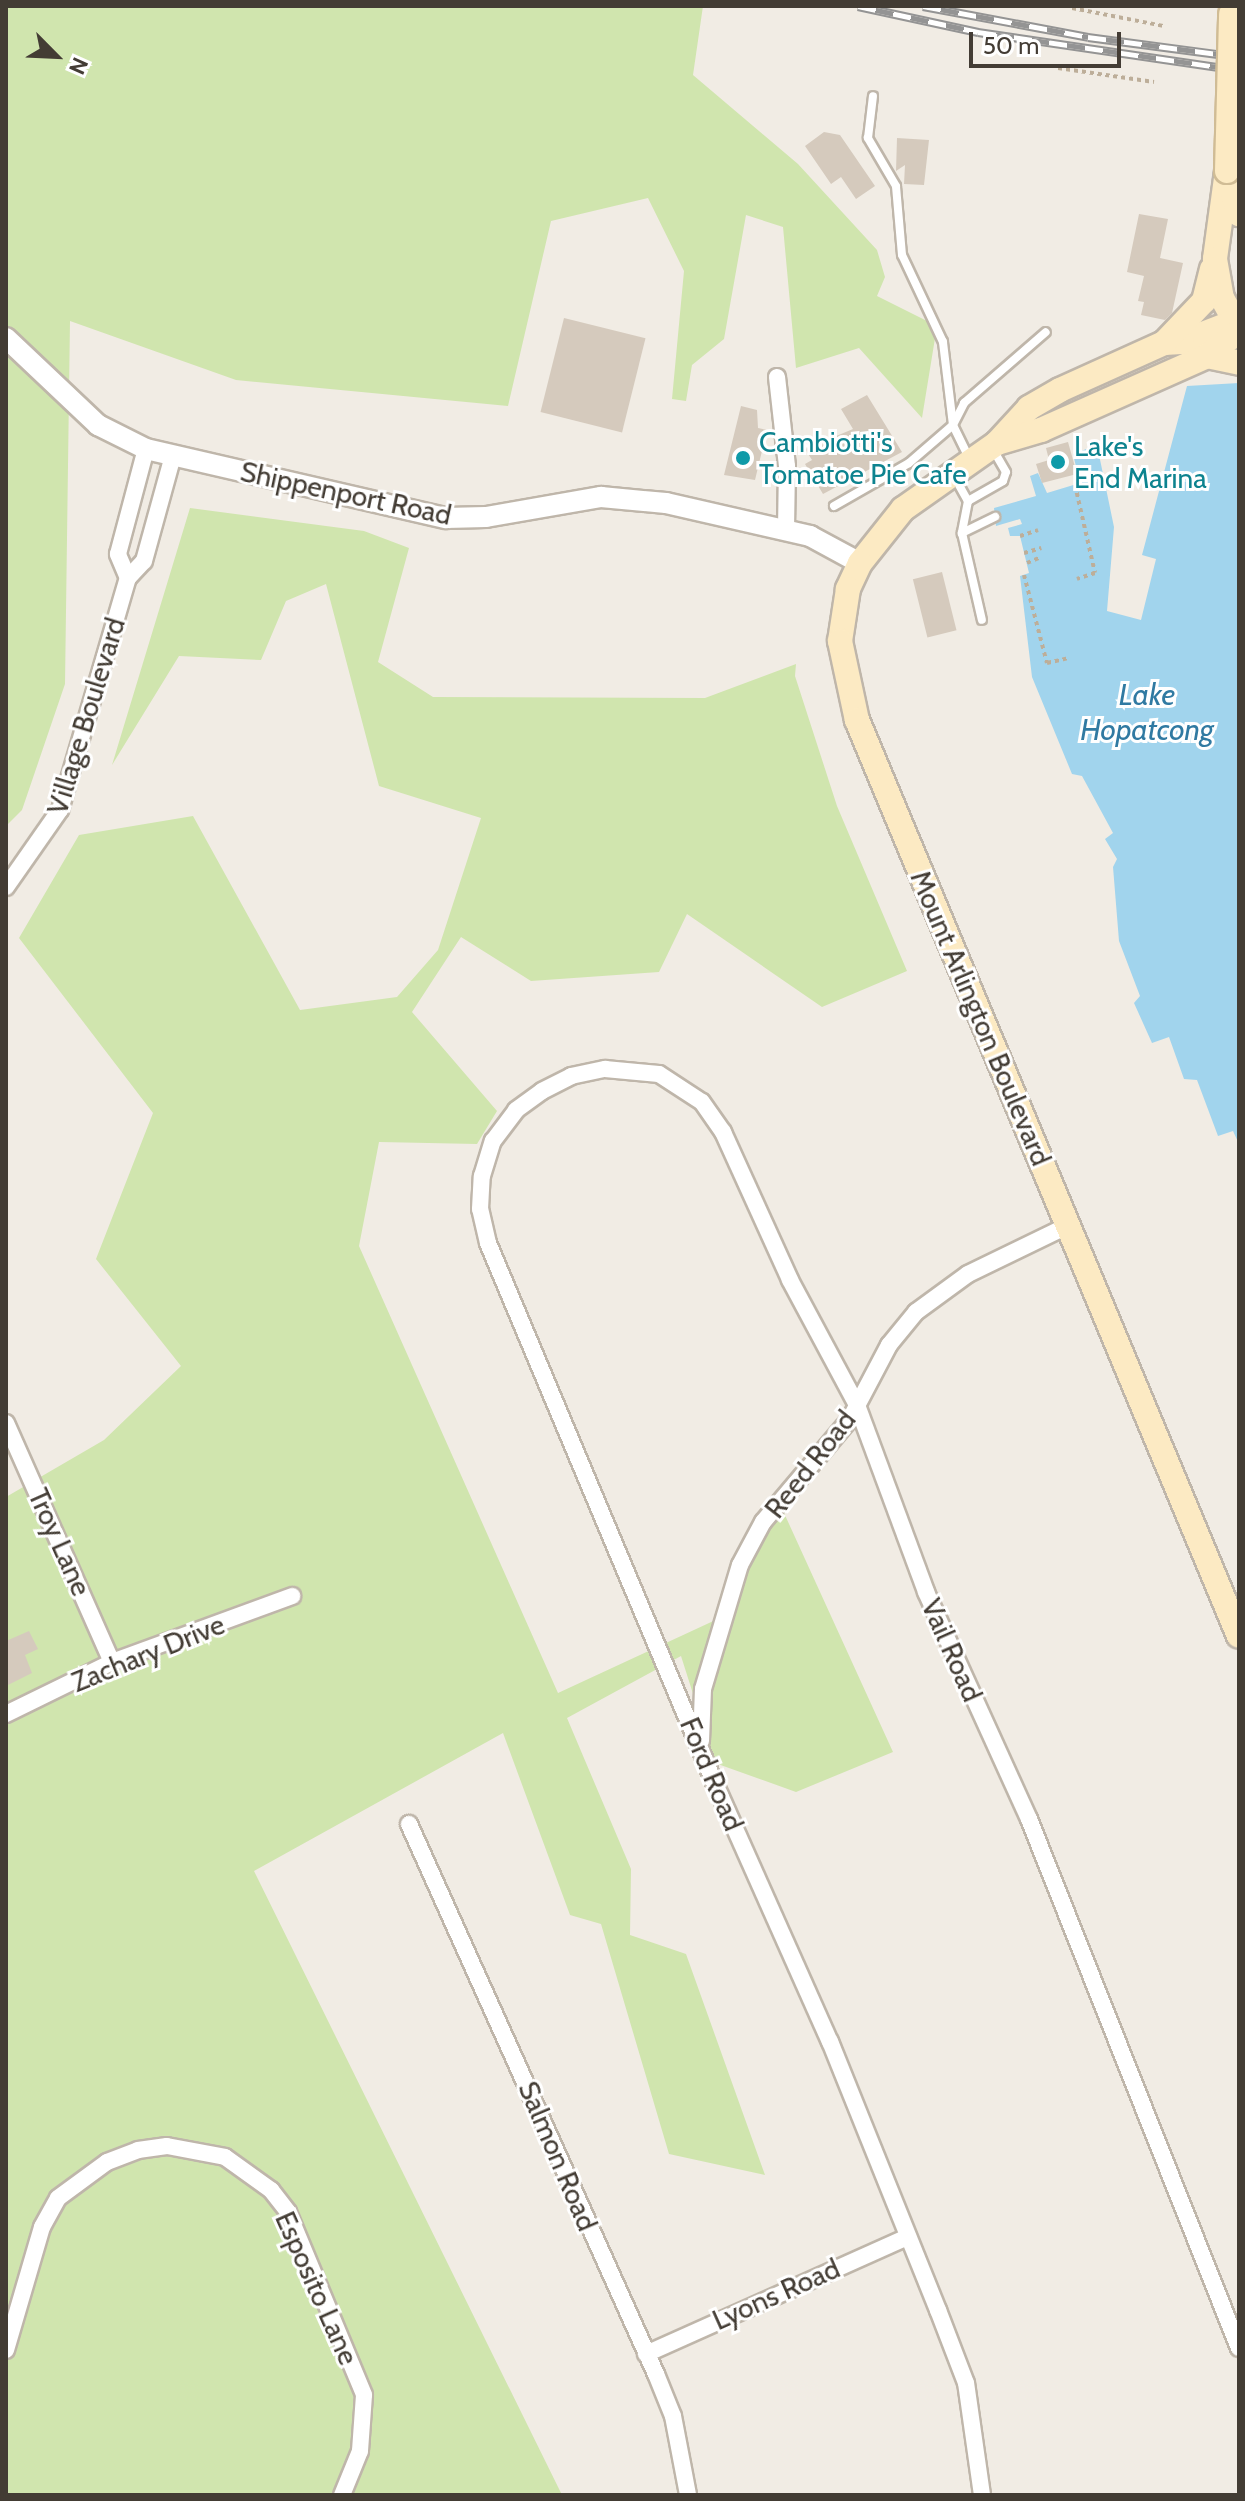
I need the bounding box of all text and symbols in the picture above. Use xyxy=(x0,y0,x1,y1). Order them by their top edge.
north arrow xyxy=(16,16,96,96)
scale bar xyxy=(973,16,1125,66)
text: 50 m xyxy=(983,31,1039,60)
text: N xyxy=(63,53,94,79)
place label: Cambiotti's Tomatoe Pie Cafe xyxy=(759,425,966,491)
place label: Lake's End Marina xyxy=(1074,429,1207,495)
marker: Cambiotti's Tomatoe Pie Cafe xyxy=(734,449,752,467)
marker: Lake's End Marina xyxy=(1049,453,1067,471)
street label: Shippenport Road xyxy=(237,454,455,532)
street label: Village Boulevard xyxy=(40,614,132,818)
water label: Lake Hopatcong xyxy=(1080,677,1214,748)
street label: Mount Arlington Boulevard xyxy=(904,865,1058,1171)
street label: Reed Road xyxy=(757,1403,863,1525)
street label: Troy Lane xyxy=(21,1483,99,1601)
street label: Vail Road xyxy=(914,1593,990,1707)
street label: Zachary Drive xyxy=(67,1607,229,1699)
street label: Ford Road xyxy=(673,1712,751,1836)
street label: Salmon Road xyxy=(511,2076,605,2236)
street label: Esposito Lane xyxy=(268,2206,366,2370)
street label: Lyons Road xyxy=(707,2251,845,2337)

